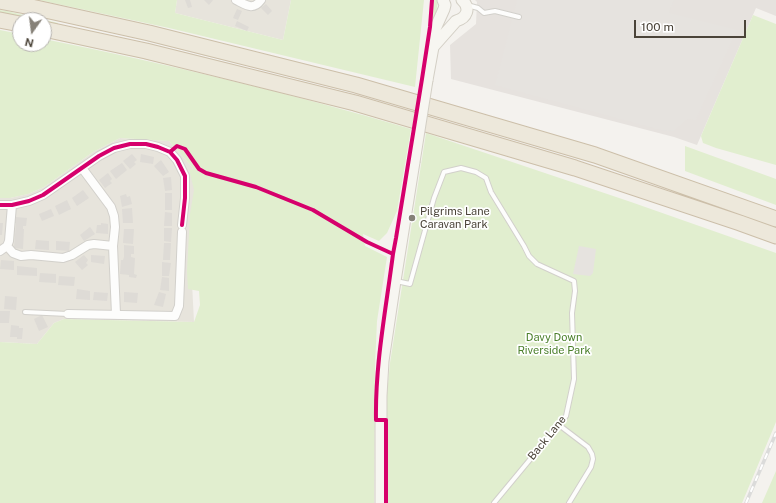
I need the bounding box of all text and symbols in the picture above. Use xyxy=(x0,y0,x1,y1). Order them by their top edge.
north arrow xyxy=(12,12,52,52)
scale bar xyxy=(636,12,748,38)
text: 100 m xyxy=(641,20,674,34)
text: N xyxy=(24,36,35,50)
place label: Pilgrims Lane Caravan Park xyxy=(420,205,490,231)
marker: Pilgrims Lane Caravan Park xyxy=(407,213,417,223)
park label: Davy Down Riverside Park xyxy=(517,331,591,357)
street label: Back Lane xyxy=(525,413,569,463)

